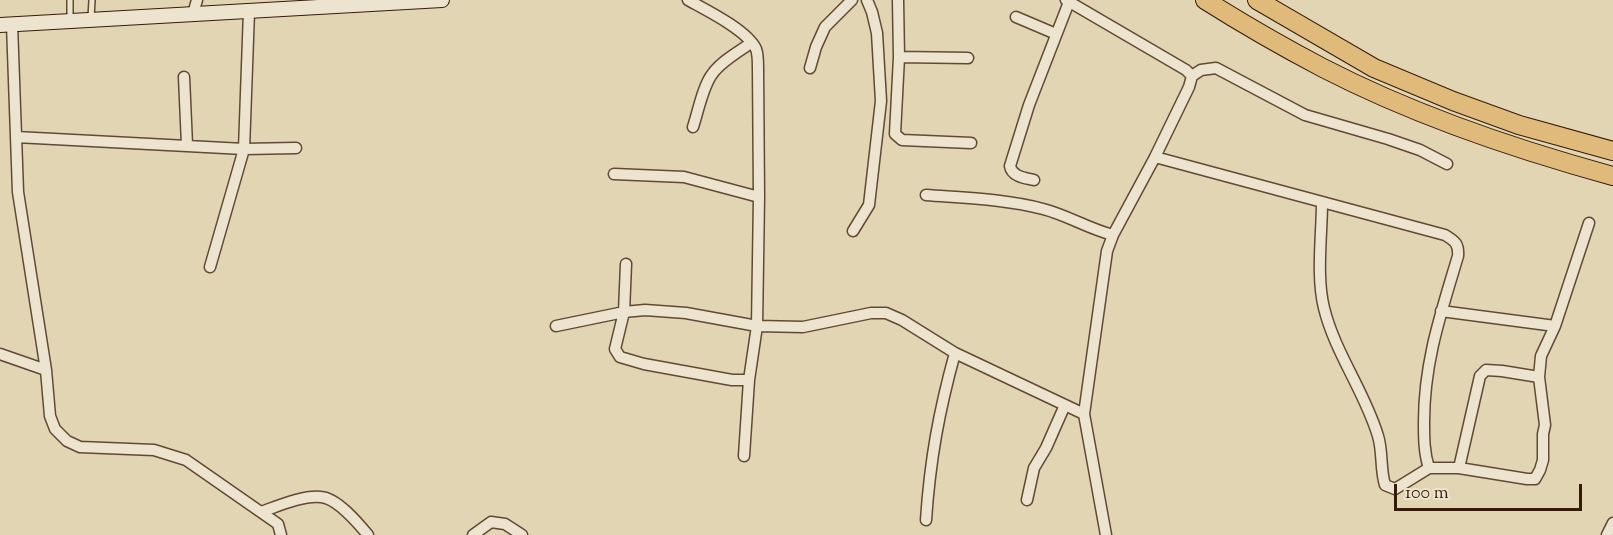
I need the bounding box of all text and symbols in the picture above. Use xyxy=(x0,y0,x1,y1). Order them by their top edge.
scale bar xyxy=(1397,472,1584,510)
text: 100 m xyxy=(1405,481,1449,507)

